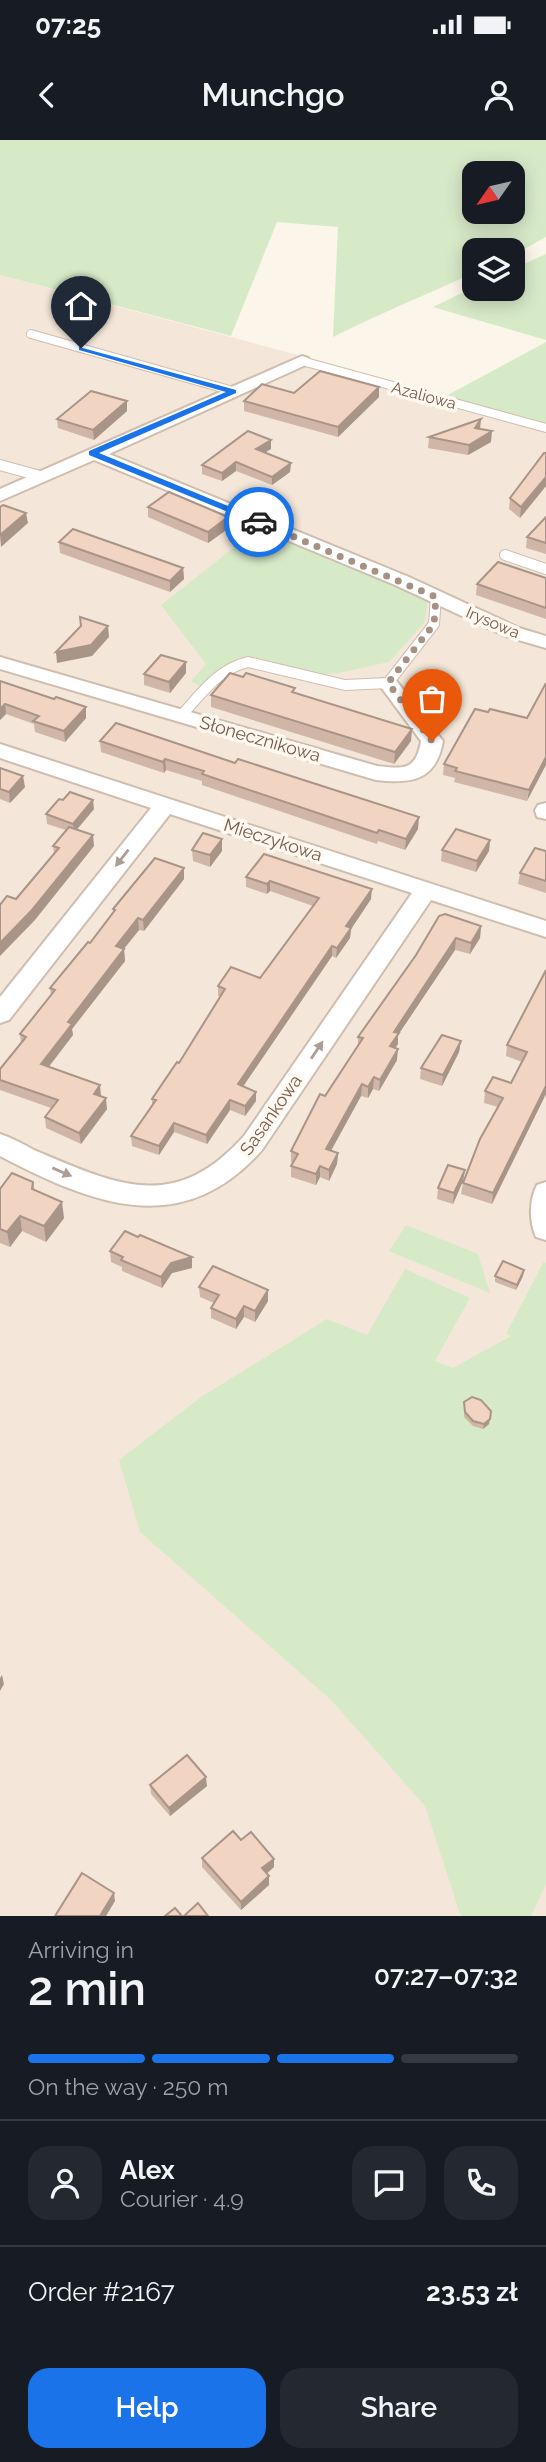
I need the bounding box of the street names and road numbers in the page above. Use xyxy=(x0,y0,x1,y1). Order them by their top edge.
street label: Azaliowa xyxy=(390,378,458,413)
street label: Irysowa xyxy=(463,603,523,642)
street label: Słonecznikowa xyxy=(197,711,323,766)
street label: Mieczykowa xyxy=(221,814,325,865)
street label: Sasankowa xyxy=(235,1070,306,1159)

